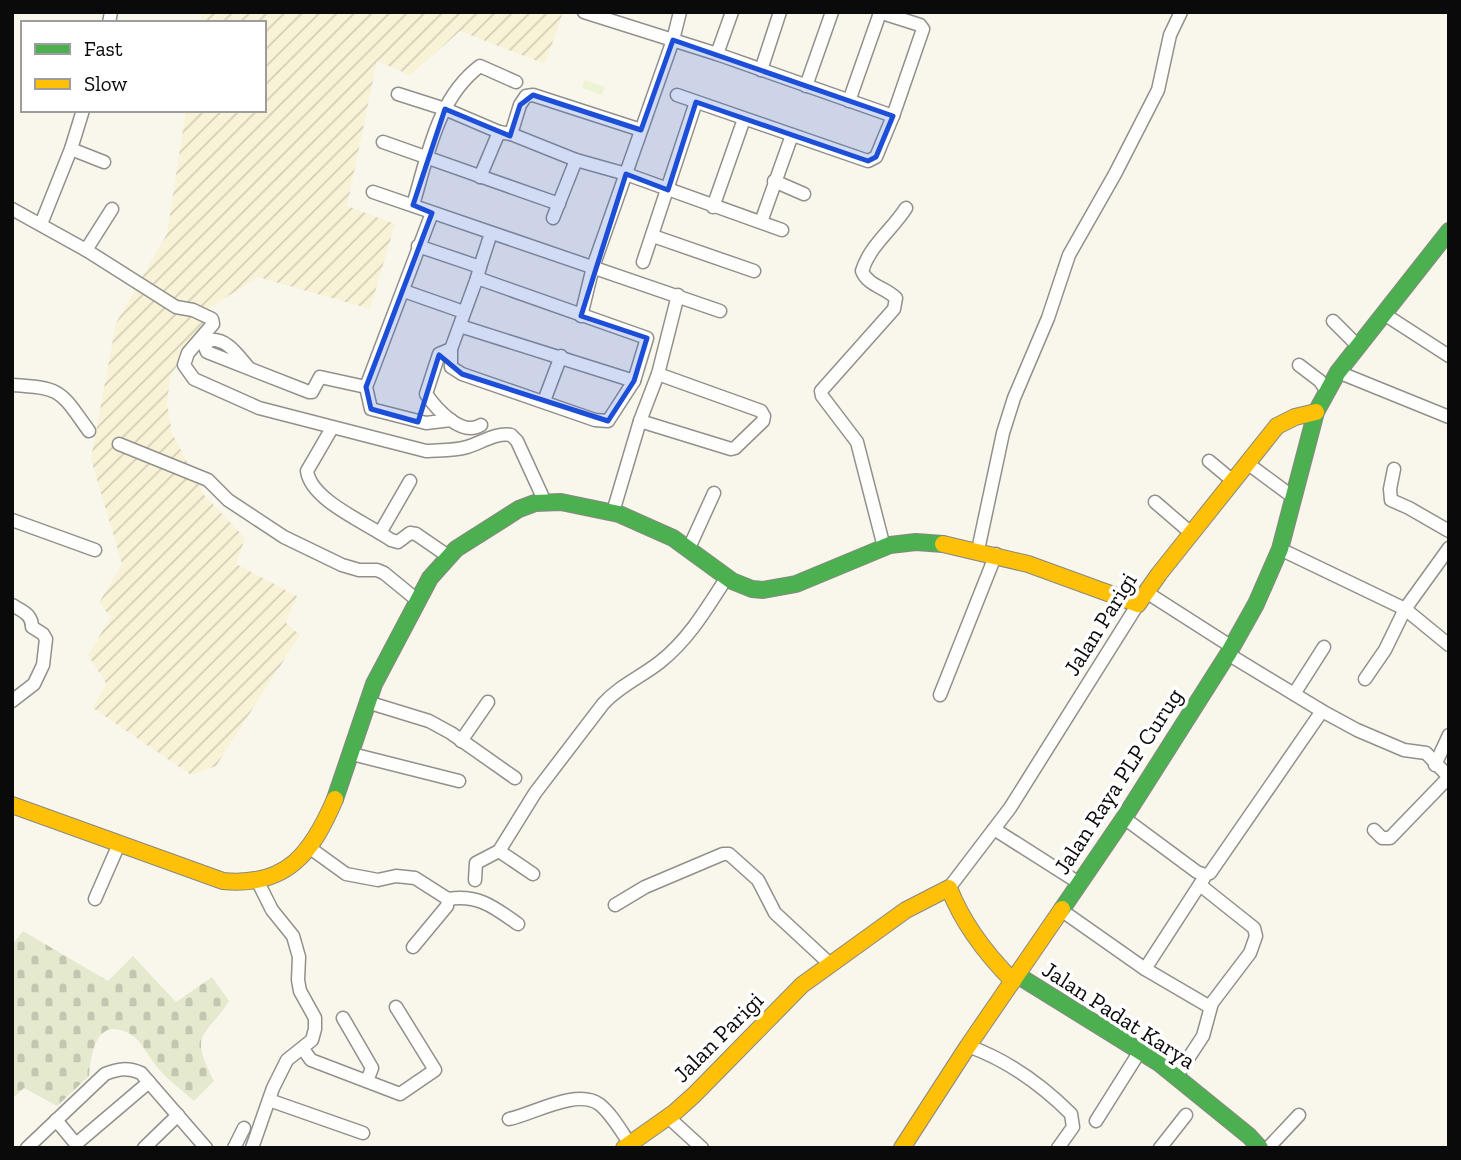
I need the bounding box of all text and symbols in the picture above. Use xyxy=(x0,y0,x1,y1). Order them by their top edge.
legend xyxy=(21,21,266,112)
text: Fast xyxy=(84,36,123,61)
text: Slow xyxy=(84,71,127,96)
street label: Jalan Parigi xyxy=(1057,567,1143,681)
street label: Jalan Raya PLP Curug xyxy=(1047,683,1189,879)
street label: Jalan Padat Karya xyxy=(1037,955,1201,1075)
street label: Jalan Parigi xyxy=(667,986,769,1088)

